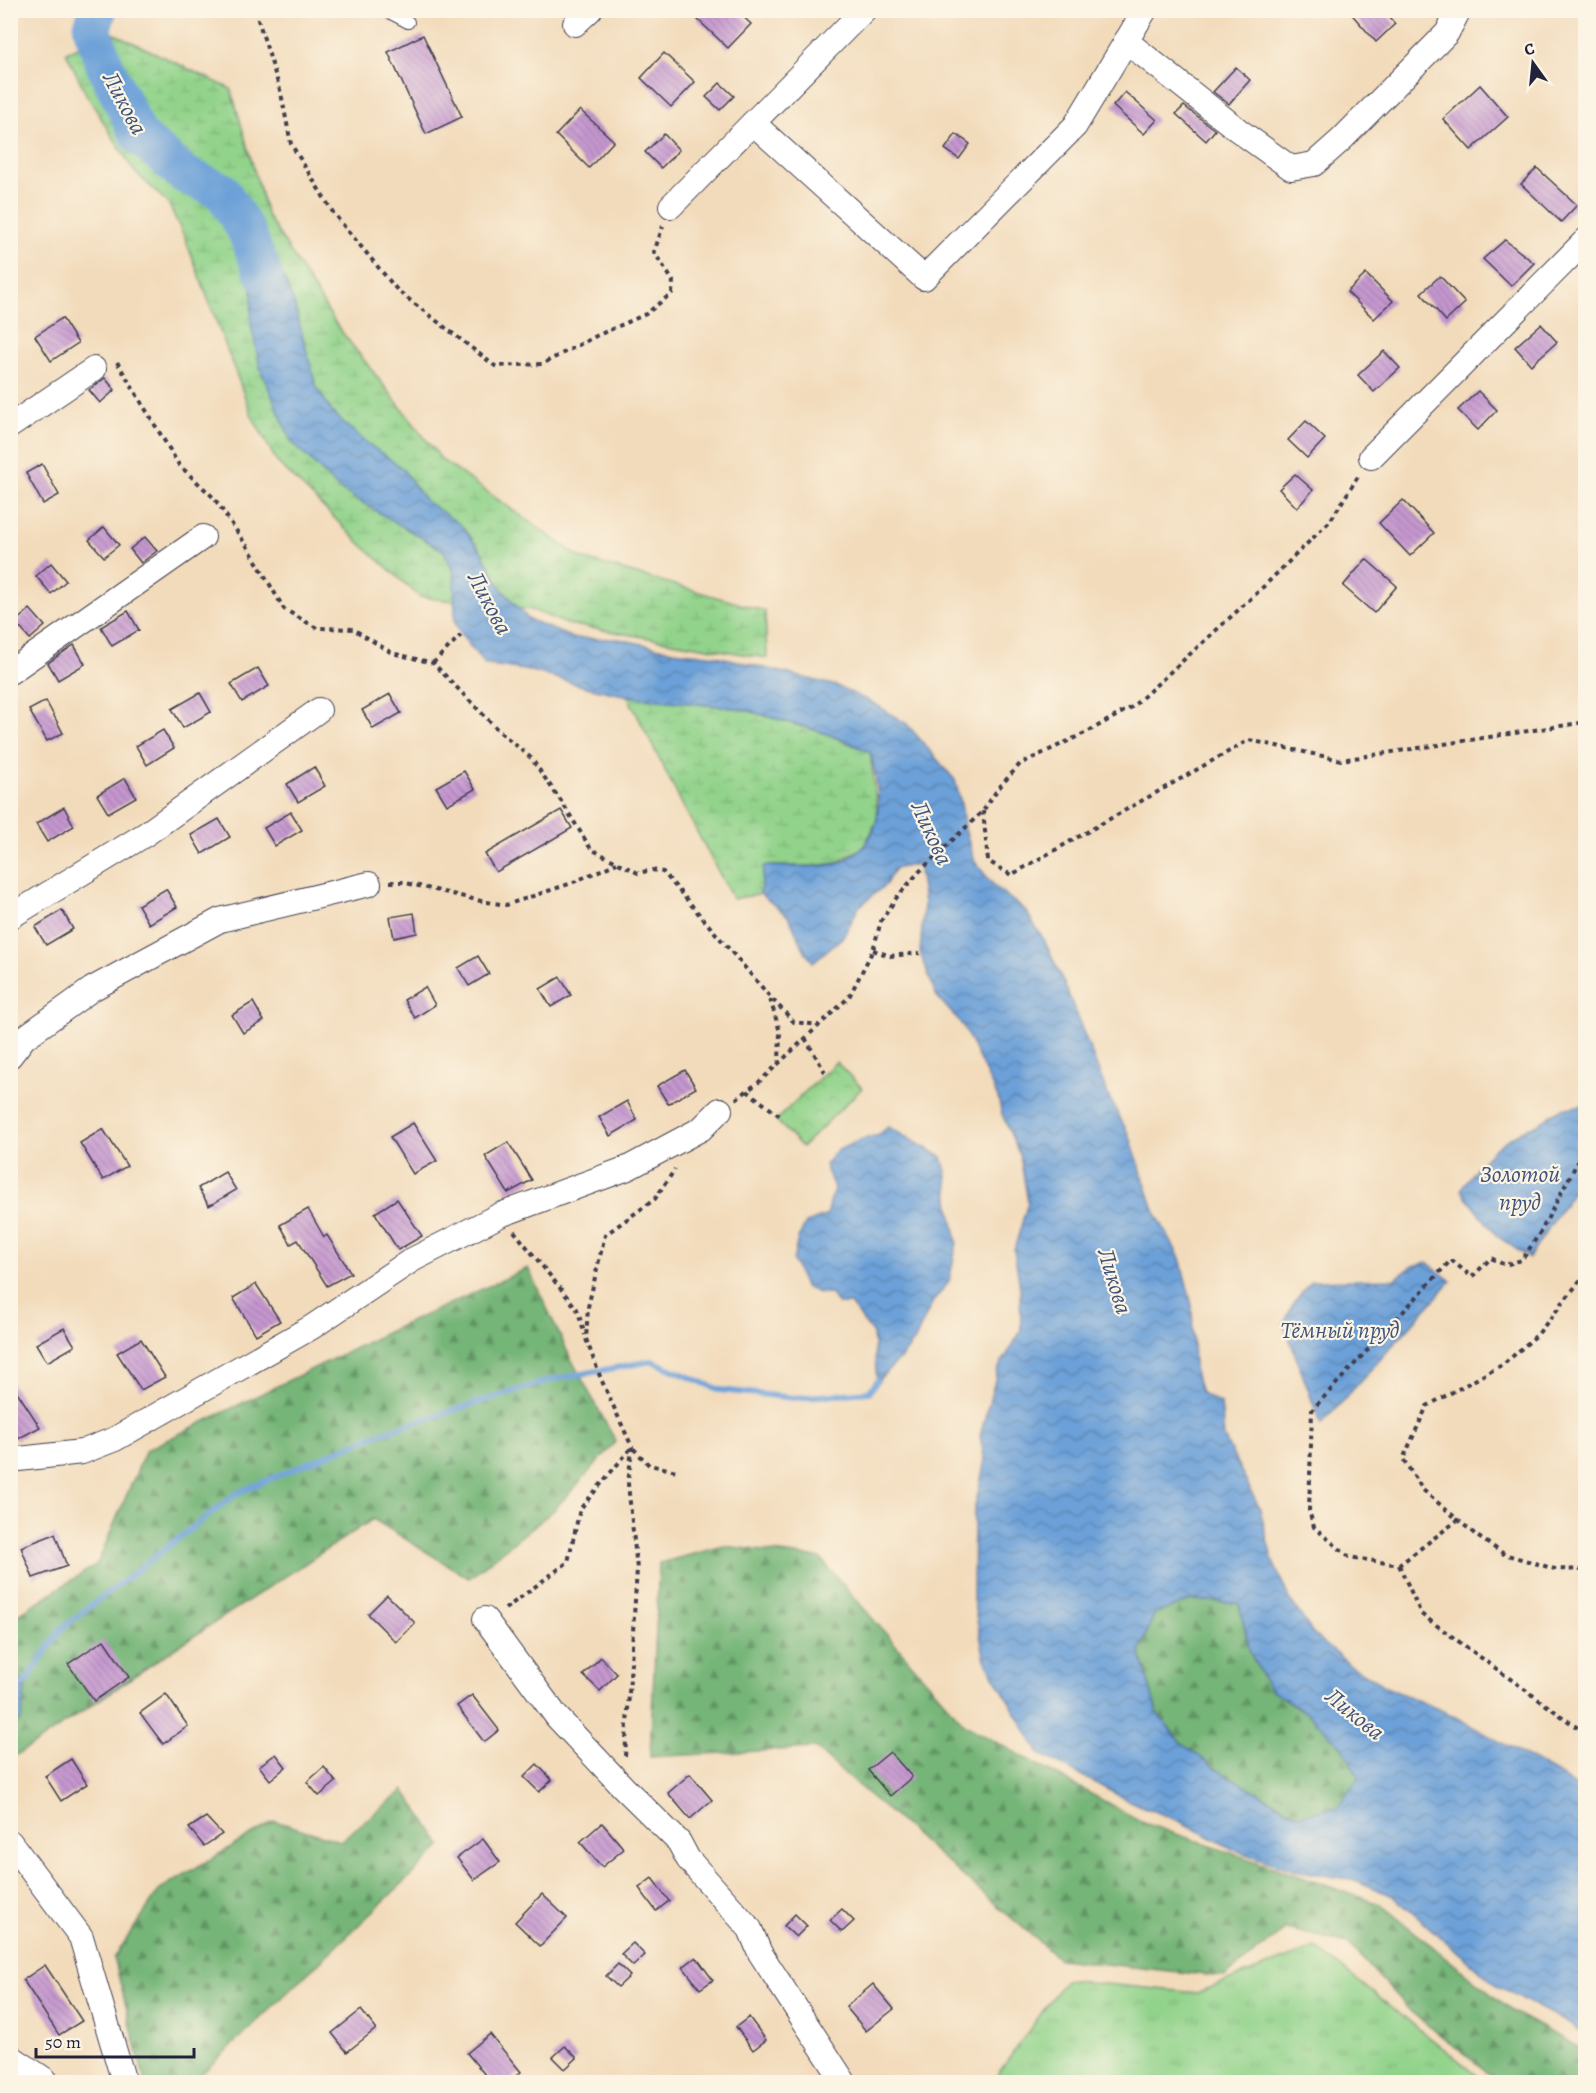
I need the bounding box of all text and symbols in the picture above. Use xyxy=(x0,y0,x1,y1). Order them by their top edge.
north arrow xyxy=(1503,33,1563,93)
text: С xyxy=(1522,38,1537,61)
water label: Ликова xyxy=(94,65,155,140)
water label: Ликова xyxy=(459,565,520,640)
water label: Ликова xyxy=(903,795,961,871)
water label: Золотой пруд xyxy=(1480,1158,1560,1218)
water label: Ликова xyxy=(1089,1243,1140,1318)
water label: Тёмный пруд xyxy=(1280,1314,1400,1346)
water label: Ликова xyxy=(1318,1680,1391,1748)
scale bar xyxy=(36,2021,194,2059)
text: 50 m xyxy=(45,2030,81,2054)

